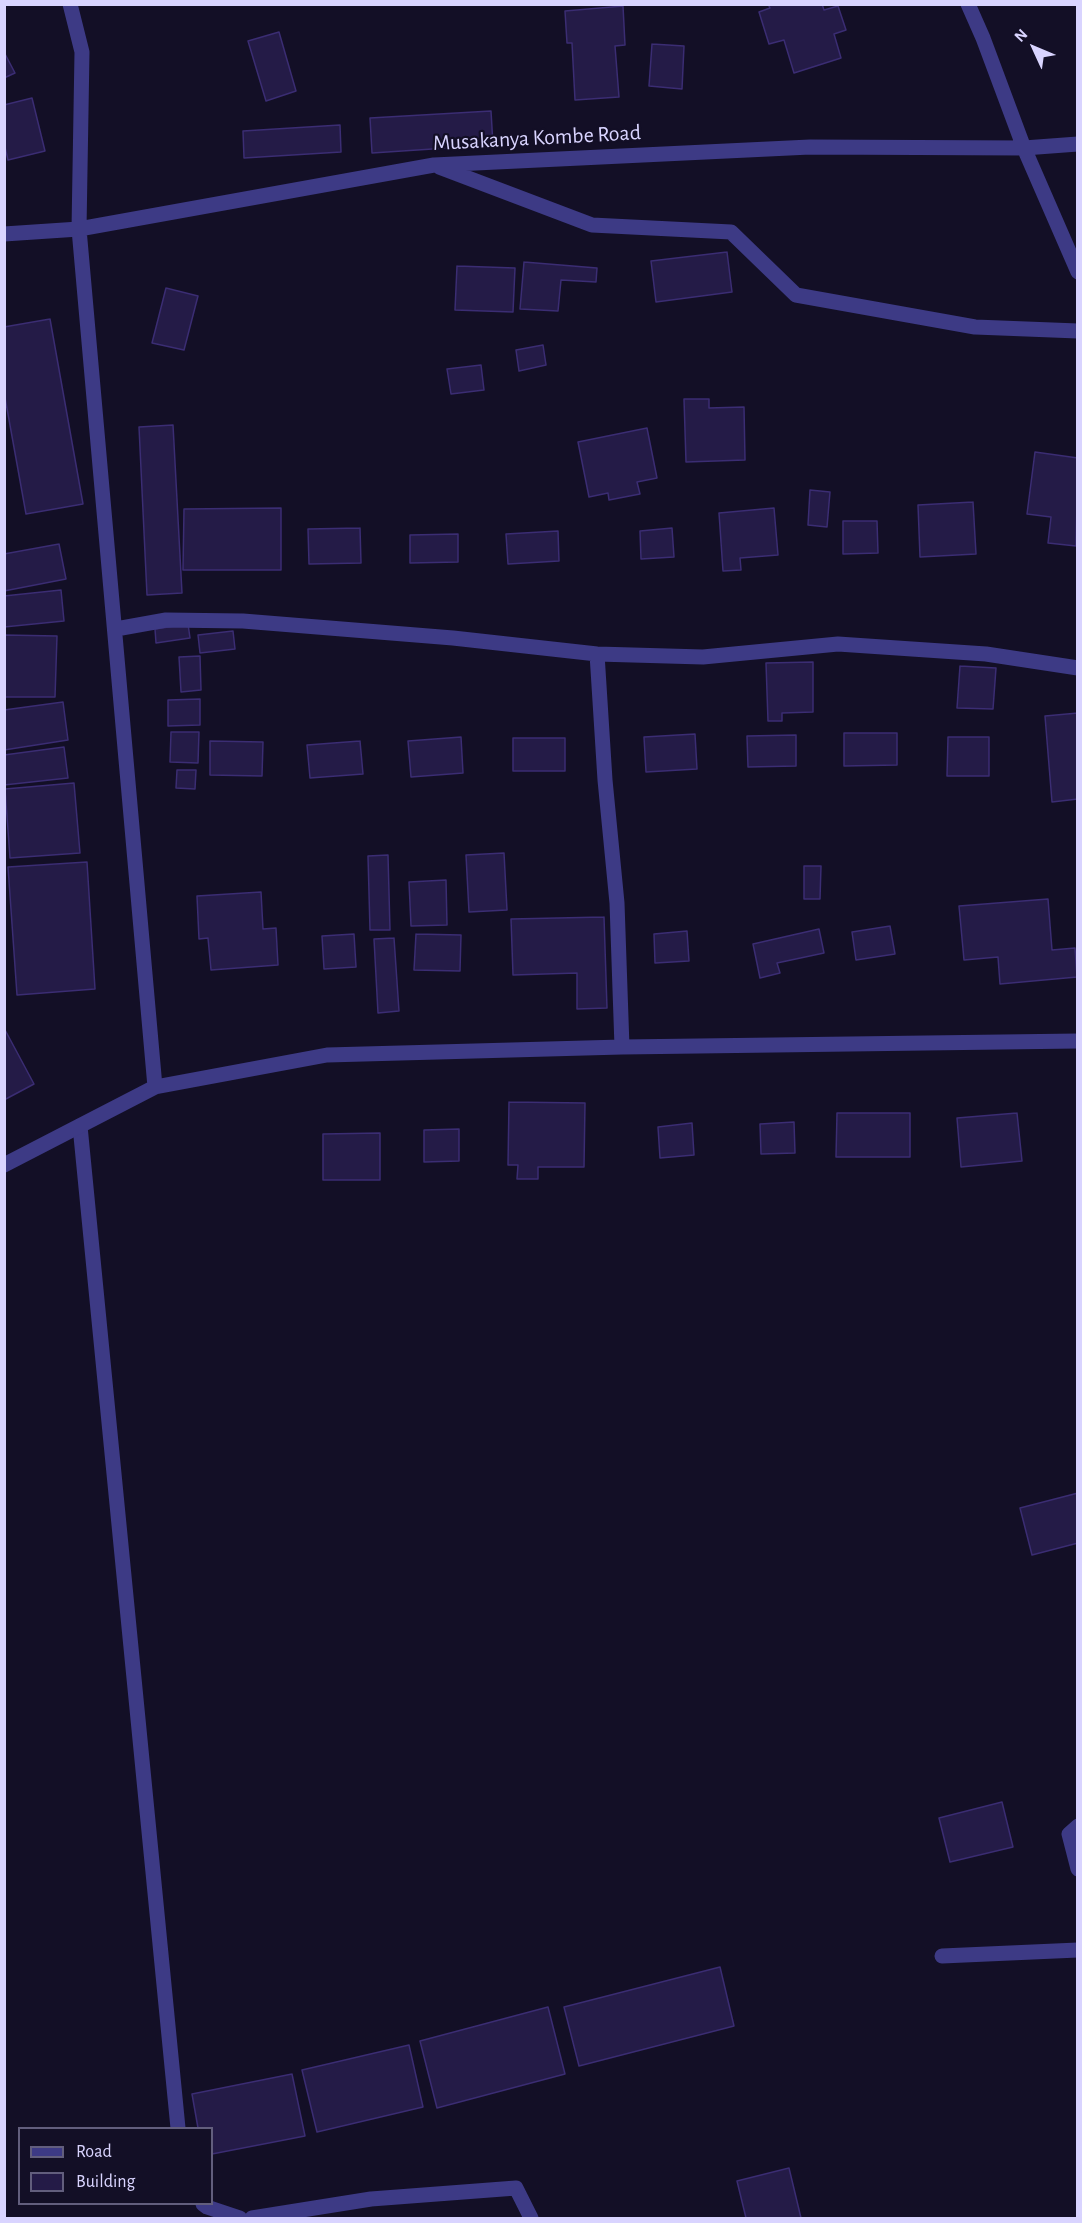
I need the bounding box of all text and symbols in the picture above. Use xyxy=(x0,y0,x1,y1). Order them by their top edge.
north arrow xyxy=(1004,18,1064,78)
text: N xyxy=(1011,26,1031,45)
street label: Musakanya Kombe Road xyxy=(432,119,642,157)
legend xyxy=(18,2127,213,2205)
text: Road xyxy=(76,2143,112,2161)
text: Building xyxy=(76,2173,135,2191)

